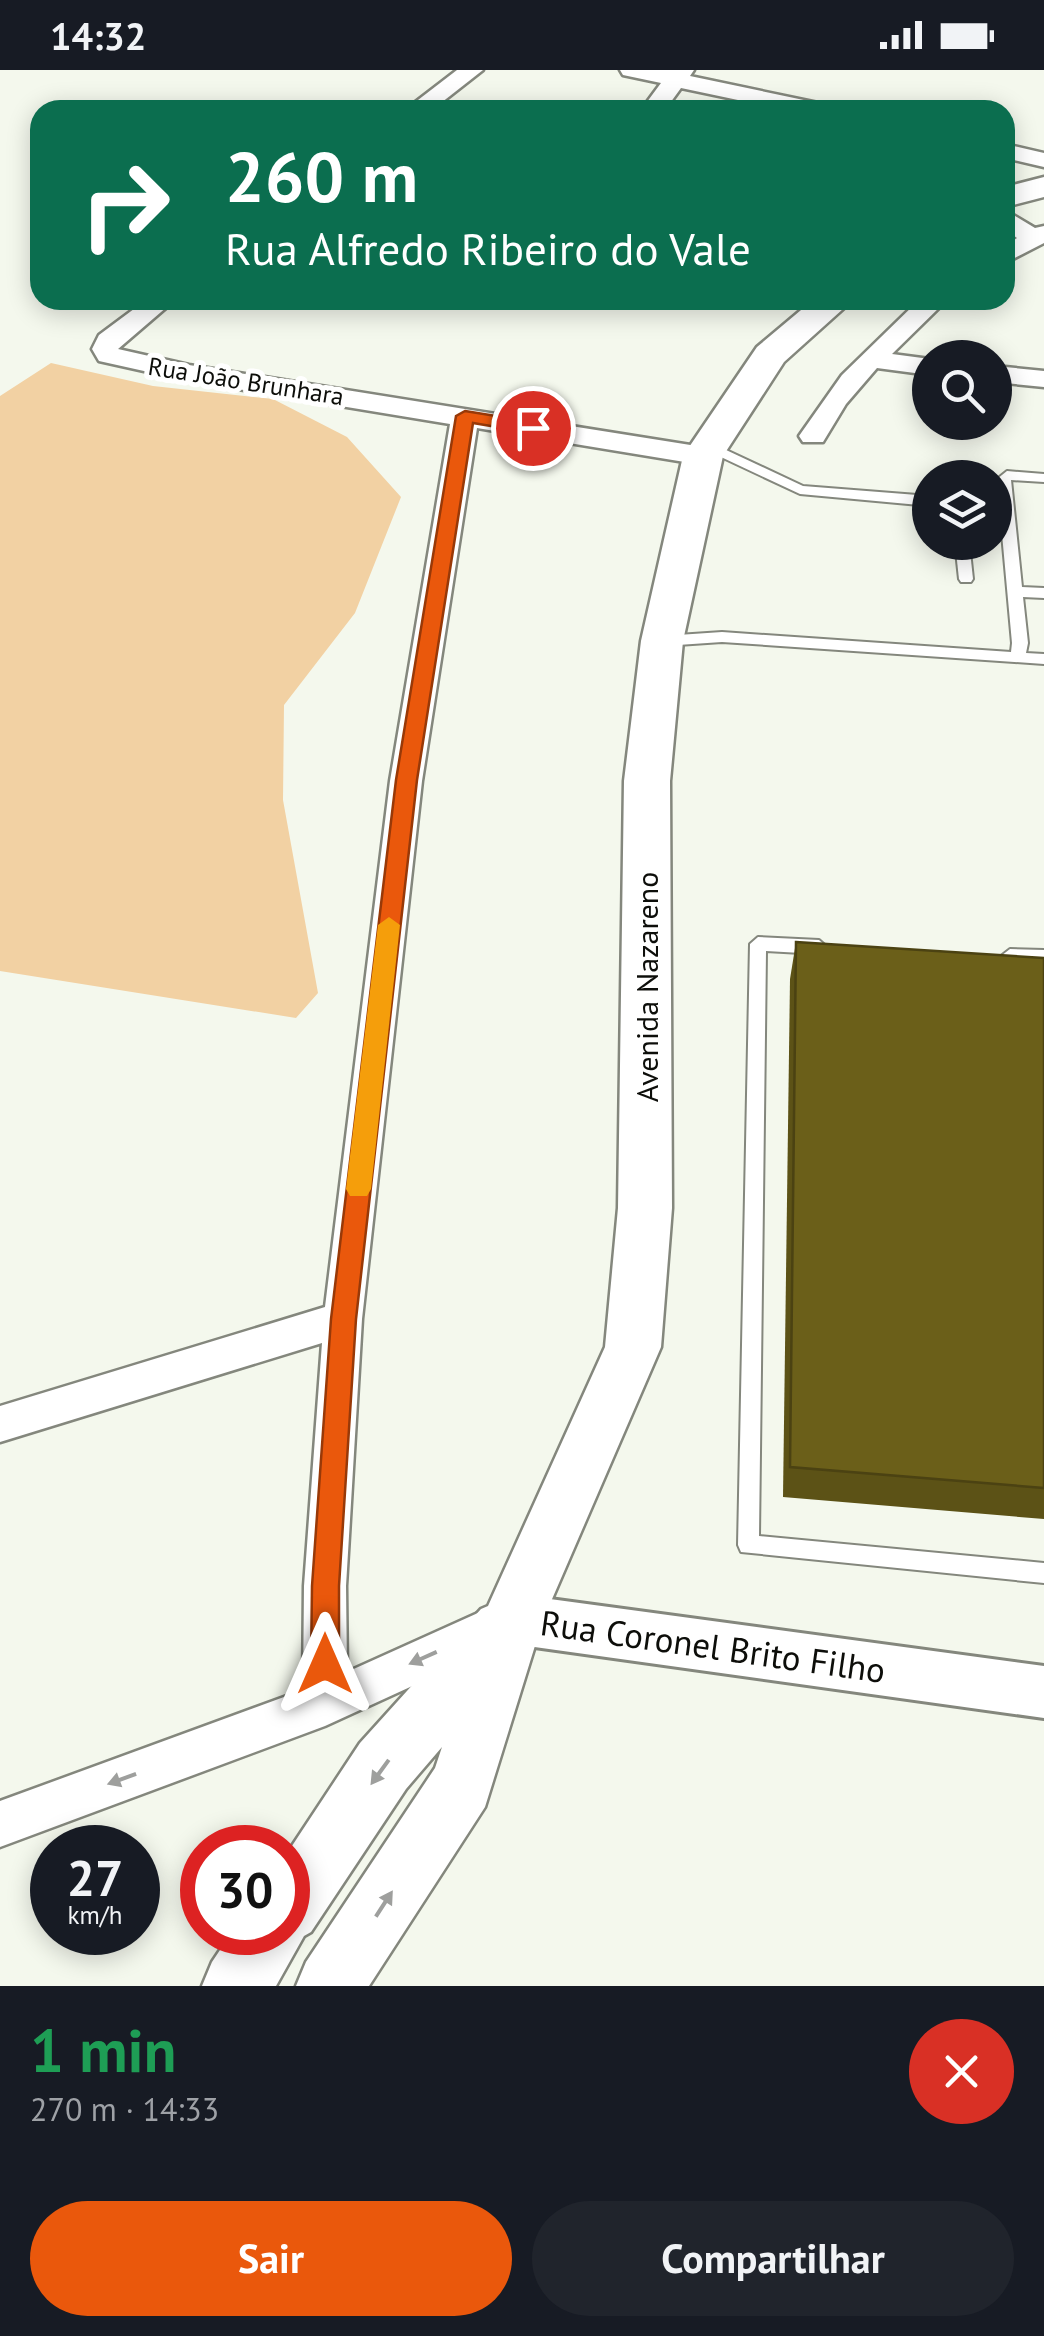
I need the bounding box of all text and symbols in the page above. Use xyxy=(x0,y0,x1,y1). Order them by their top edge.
text: 14:32 xyxy=(50,11,146,60)
text: 260 m xyxy=(225,131,418,221)
icon: right xyxy=(60,140,190,270)
text: Rua Alfredo Ribeiro do Vale xyxy=(225,219,751,277)
map controls xyxy=(912,340,1012,560)
button: search xyxy=(912,340,1012,440)
street label: Rua João Brunhara xyxy=(146,350,346,412)
pin xyxy=(491,386,576,471)
icon: arrive xyxy=(506,401,561,456)
button: layers xyxy=(912,460,1012,560)
street label: Avenida Nazareno xyxy=(627,872,666,1102)
street label: Rua Coronel Brito Filho xyxy=(538,1599,888,1693)
position arrow xyxy=(273,1612,377,1716)
one-way arrow xyxy=(408,1650,438,1666)
one-way arrow xyxy=(371,1759,391,1785)
one-way arrow xyxy=(106,1772,136,1787)
speed limit sign: 30 xyxy=(180,1825,310,1955)
text: 27 xyxy=(67,1845,123,1910)
one-way arrow xyxy=(374,1891,392,1918)
text: km/h xyxy=(68,1899,122,1931)
text: 1 min xyxy=(30,2011,176,2089)
button: close xyxy=(909,2019,1014,2124)
text: 270 m · 14:33 xyxy=(30,2088,219,2130)
button: Sair xyxy=(30,2201,512,2316)
button: Compartilhar xyxy=(532,2201,1014,2316)

